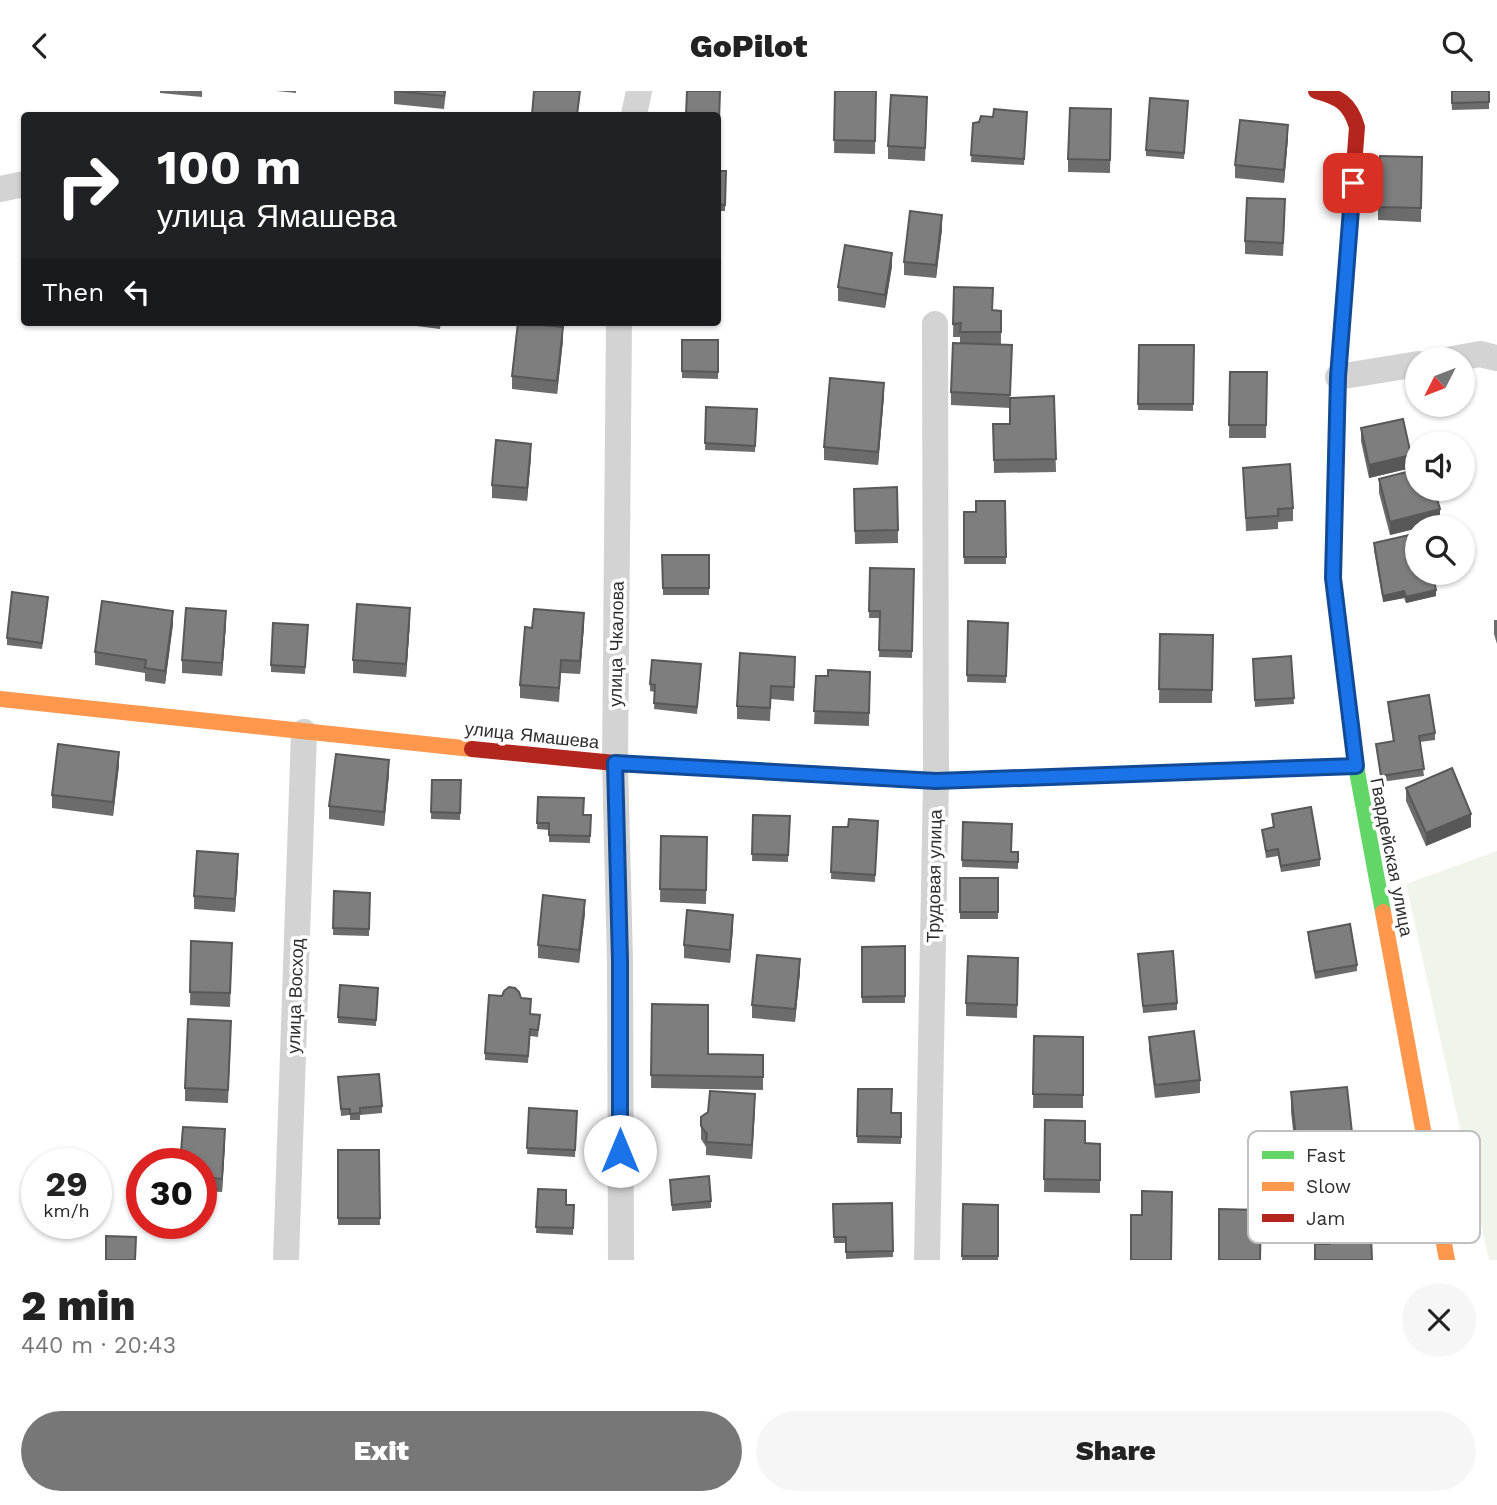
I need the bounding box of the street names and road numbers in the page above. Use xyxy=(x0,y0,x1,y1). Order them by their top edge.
street label: улица Чкалова xyxy=(604,580,628,707)
street label: улица Ямашева xyxy=(464,718,601,753)
street label: Гвардейская улица xyxy=(1366,776,1418,939)
street label: Трудовая улица xyxy=(922,808,946,943)
street label: улица Восход xyxy=(282,937,308,1054)

